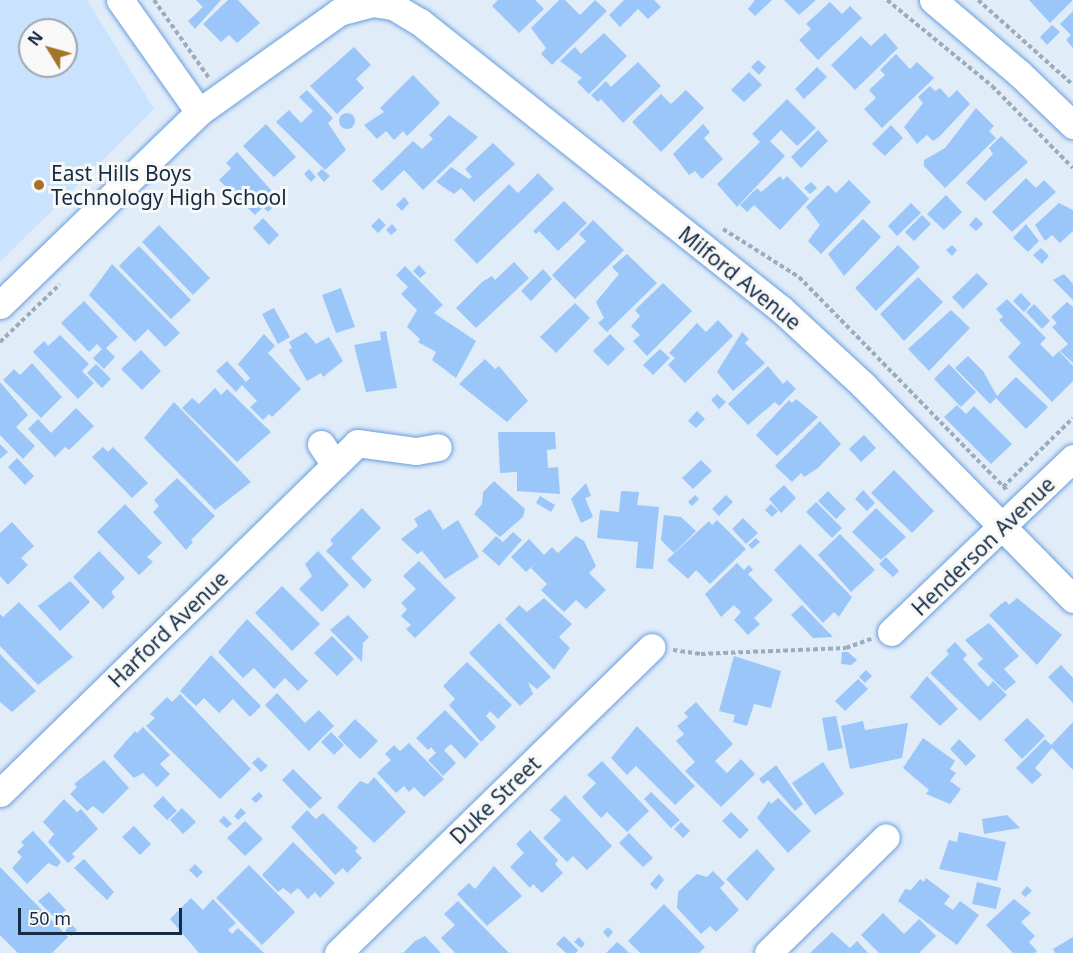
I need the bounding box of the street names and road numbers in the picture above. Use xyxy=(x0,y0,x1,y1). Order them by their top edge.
street label: Milford Avenue xyxy=(674,221,806,335)
street label: Henderson Avenue xyxy=(906,471,1060,621)
street label: Harford Avenue xyxy=(103,566,233,692)
street label: Duke Street xyxy=(445,751,545,849)

